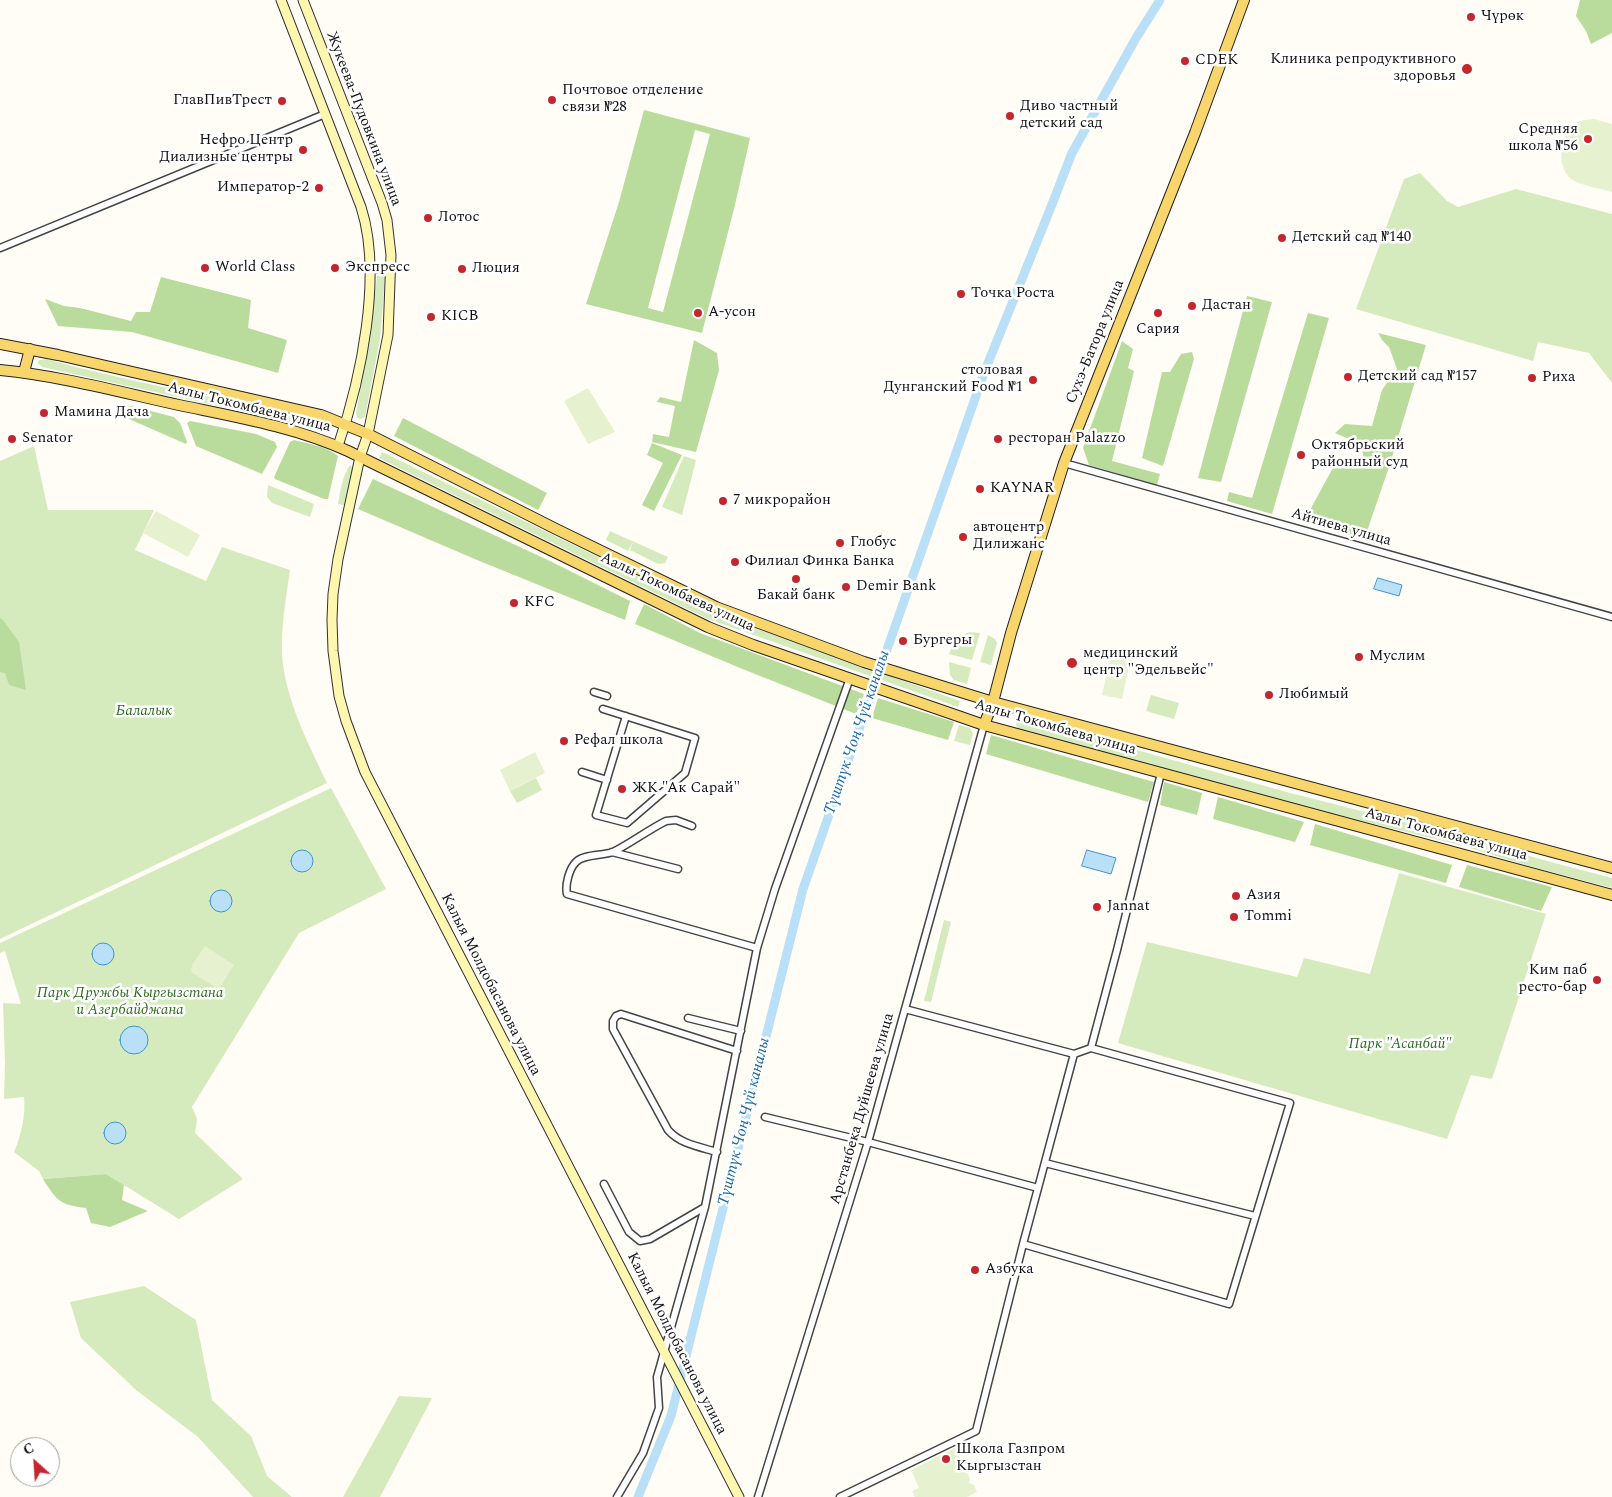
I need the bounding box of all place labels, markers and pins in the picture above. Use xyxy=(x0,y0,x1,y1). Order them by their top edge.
place label: Чүрөк xyxy=(1481,8,1524,26)
marker: Чүрөк xyxy=(1465,11,1477,23)
place label: Клиника репродуктивного здоровья xyxy=(1270,51,1456,86)
place label: CDEK xyxy=(1195,52,1238,70)
marker: CDEK xyxy=(1179,55,1191,67)
marker: Клиника репродуктивного здоровья xyxy=(1460,62,1474,76)
place label: Почтовое отделение связи №28 xyxy=(562,82,703,117)
place label: ГлавПивТрест xyxy=(173,92,272,110)
marker: Почтовое отделение связи №28 xyxy=(546,94,558,106)
marker: ГлавПивТрест xyxy=(276,95,288,107)
place label: Диво частный детский сад xyxy=(1020,98,1118,133)
marker: Диво частный детский сад xyxy=(1004,110,1016,122)
place label: Средняя школа №56 xyxy=(1508,121,1578,156)
place label: Нефро Центр Диализные центры xyxy=(159,132,293,167)
marker: Средняя школа №56 xyxy=(1582,133,1594,145)
marker: Нефро Центр Диализные центры xyxy=(297,144,309,156)
place label: Император-2 xyxy=(217,179,309,197)
marker: Император-2 xyxy=(313,182,325,194)
place label: Лотос xyxy=(438,209,480,227)
marker: Лотос xyxy=(422,212,434,224)
place label: Детский сад №140 xyxy=(1292,229,1411,247)
marker: Детский сад №140 xyxy=(1276,232,1288,244)
place label: World Class xyxy=(215,259,295,277)
place label: Экспресс xyxy=(345,259,410,277)
place label: Люция xyxy=(472,260,520,278)
marker: World Class xyxy=(199,262,211,274)
marker: Экспресс xyxy=(329,262,341,274)
marker: Люция xyxy=(456,263,468,275)
place label: Точка Роста xyxy=(971,285,1055,303)
marker: Точка Роста xyxy=(955,288,967,300)
place label: Дастан xyxy=(1202,297,1251,315)
marker: Дастан xyxy=(1186,300,1198,312)
place label: А-усон xyxy=(708,304,756,322)
marker: А-усон xyxy=(692,307,704,319)
marker: Сария xyxy=(1152,307,1164,319)
place label: KICB xyxy=(441,308,478,326)
marker: KICB xyxy=(425,311,437,323)
place label: Сария xyxy=(1136,321,1180,339)
place label: столовая Дунганский Food №1 xyxy=(883,362,1023,397)
place label: Детский сад №157 xyxy=(1358,368,1477,386)
place label: Риха xyxy=(1542,369,1575,387)
marker: Детский сад №157 xyxy=(1342,371,1354,383)
marker: Риха xyxy=(1526,372,1538,384)
marker: столовая Дунганский Food №1 xyxy=(1027,374,1039,386)
place label: Мамина Дача xyxy=(54,404,149,422)
marker: Мамина Дача xyxy=(38,407,50,419)
place label: Senator xyxy=(22,430,73,448)
place label: ресторан Palazzo xyxy=(1008,430,1126,448)
marker: Senator xyxy=(6,433,18,445)
marker: ресторан Palazzo xyxy=(992,433,1004,445)
place label: Октябрьский районный суд xyxy=(1311,437,1408,472)
marker: Октябрьский районный суд xyxy=(1295,449,1307,461)
place label: KAYNAR xyxy=(990,480,1054,498)
marker: KAYNAR xyxy=(974,483,986,495)
place label: 7 микрорайон xyxy=(733,492,831,510)
marker: 7 микрорайон xyxy=(717,495,729,507)
place label: автоцентр Дилижанс xyxy=(973,519,1045,554)
marker: автоцентр Дилижанс xyxy=(957,531,969,543)
place label: Глобус xyxy=(850,534,897,552)
marker: Глобус xyxy=(834,537,846,549)
place label: Филиал Финка Банка xyxy=(745,553,894,571)
marker: Филиал Финка Банка xyxy=(729,556,741,568)
marker: Бакай банк xyxy=(790,573,802,585)
place label: Demir Bank xyxy=(856,578,936,596)
marker: Demir Bank xyxy=(840,581,852,593)
place label: Бакай банк xyxy=(757,587,835,605)
place label: KFC xyxy=(524,594,555,612)
marker: KFC xyxy=(508,597,520,609)
place label: Бургеры xyxy=(913,632,972,650)
marker: Бургеры xyxy=(897,635,909,647)
place label: медицинский центр "Эдельвейс" xyxy=(1083,645,1214,680)
place label: Муслим xyxy=(1369,648,1425,666)
marker: Муслим xyxy=(1353,651,1365,663)
marker: медицинский центр "Эдельвейс" xyxy=(1065,656,1079,670)
place label: Любимый xyxy=(1279,686,1349,704)
marker: Любимый xyxy=(1263,689,1275,701)
place label: Рефал школа xyxy=(574,732,663,750)
marker: Рефал школа xyxy=(558,735,570,747)
place label: ЖК "Ак Сарай" xyxy=(632,780,740,798)
marker: ЖК "Ак Сарай" xyxy=(616,783,628,795)
place label: Азия xyxy=(1246,887,1281,905)
marker: Азия xyxy=(1230,890,1242,902)
place label: Jannat xyxy=(1107,898,1150,916)
marker: Jannat xyxy=(1091,901,1103,913)
place label: Tommi xyxy=(1244,908,1292,926)
marker: Tommi xyxy=(1228,911,1240,923)
place label: Ким паб ресто-бар xyxy=(1519,962,1587,997)
marker: Ким паб ресто-бар xyxy=(1591,974,1603,986)
place label: Азбука xyxy=(985,1261,1034,1279)
marker: Азбука xyxy=(969,1264,981,1276)
place label: Школа Газпром Кыргызстан xyxy=(956,1441,1065,1476)
marker: Школа Газпром Кыргызстан xyxy=(940,1453,952,1465)

